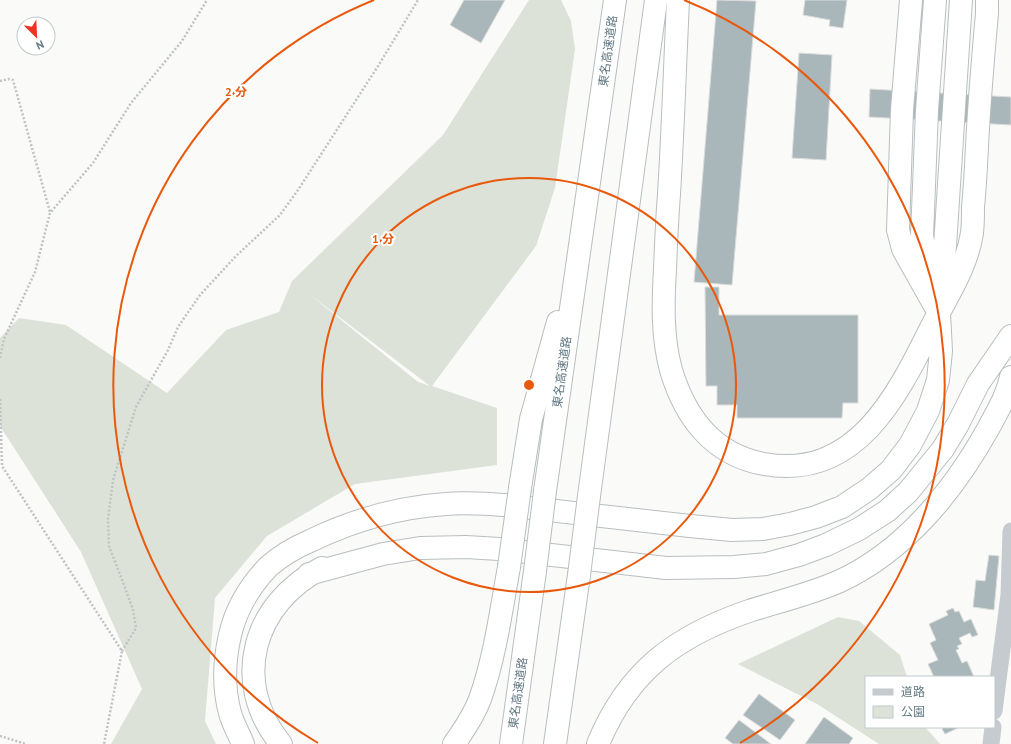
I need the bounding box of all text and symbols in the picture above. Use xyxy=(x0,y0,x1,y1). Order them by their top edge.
street label: 東名高速道路 xyxy=(595,14,620,88)
north arrow xyxy=(16,16,56,56)
text: N xyxy=(34,37,46,53)
text: 2 分 xyxy=(225,84,247,99)
text: 1 分 xyxy=(372,231,394,246)
street label: 東名高速道路 xyxy=(549,335,574,409)
centre of rings xyxy=(522,378,536,392)
street label: 東名高速道路 xyxy=(505,656,530,730)
legend xyxy=(865,676,995,728)
text: 道路 xyxy=(901,684,925,699)
text: 公園 xyxy=(901,704,925,719)

